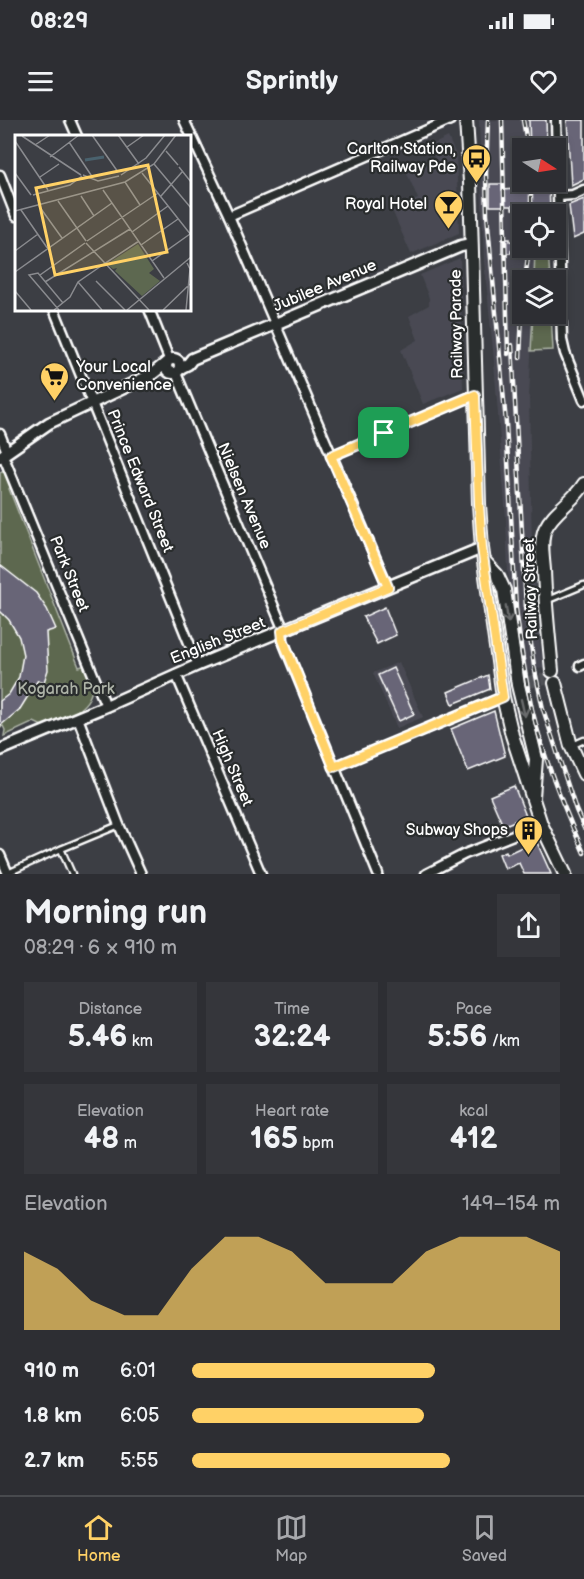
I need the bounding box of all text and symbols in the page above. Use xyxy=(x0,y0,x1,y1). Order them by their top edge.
text: 08:29 xyxy=(30,8,88,35)
icon: menu xyxy=(24,65,57,98)
text: Sprintly xyxy=(246,65,338,97)
icon: heart xyxy=(527,65,560,98)
inset map xyxy=(15,135,190,310)
north arrow xyxy=(512,138,566,192)
map controls xyxy=(512,138,566,324)
place label: Carlton Station, Railway Pde xyxy=(347,140,456,177)
bus stop icon: Carlton Station, Railway Pde xyxy=(461,142,493,184)
bar icon: Royal Hotel xyxy=(432,188,464,230)
place label: Royal Hotel xyxy=(345,195,427,214)
button: locate xyxy=(512,204,566,258)
street label: Jubilee Avenue xyxy=(270,255,380,316)
street label: Railway Parade xyxy=(447,269,467,379)
button: layers xyxy=(512,270,566,324)
place label: Your Local Convenience xyxy=(75,358,172,395)
supermarket icon: Your Local Convenience xyxy=(39,360,71,402)
street label: Prince Edward Street xyxy=(103,407,177,555)
pin xyxy=(358,407,409,458)
icon: arrive xyxy=(367,416,400,449)
street label: Nielsen Avenue xyxy=(213,440,275,552)
street label: Park Street xyxy=(45,533,93,615)
street label: Railway Street xyxy=(520,538,542,640)
one-way arrow xyxy=(502,603,513,623)
street label: English Street xyxy=(168,613,268,669)
park label: Kogarah Park xyxy=(17,680,115,699)
one-way arrow xyxy=(518,698,529,718)
street label: High Street xyxy=(207,727,257,809)
building icon: Subway Shops xyxy=(513,814,545,856)
place label: Subway Shops xyxy=(406,821,508,840)
text: Morning run xyxy=(24,893,207,933)
button: share xyxy=(497,894,560,957)
text: 08:29 · 6 × 910 m xyxy=(24,936,177,960)
text: Distance xyxy=(78,1000,142,1019)
text: Time xyxy=(274,1000,310,1019)
text: Pace xyxy=(455,1000,492,1019)
text: 5.46 xyxy=(68,1019,128,1055)
text: 32:24 xyxy=(253,1019,331,1055)
text: 5:56 xyxy=(427,1019,487,1055)
text: km xyxy=(128,1032,153,1051)
text: /km xyxy=(487,1032,520,1051)
text: Elevation xyxy=(77,1102,144,1121)
text: Heart rate xyxy=(255,1102,329,1121)
text: kcal xyxy=(459,1102,488,1121)
text: 48 xyxy=(84,1121,119,1157)
text: 165 xyxy=(250,1121,298,1157)
text: 412 xyxy=(450,1121,498,1157)
text: m xyxy=(119,1134,137,1153)
text: bpm xyxy=(298,1134,334,1153)
text: Elevation xyxy=(24,1192,107,1216)
text: 149–154 m xyxy=(462,1192,560,1216)
text: 910 m xyxy=(24,1359,79,1383)
text: 6:01 xyxy=(120,1359,156,1383)
text: 1.8 km xyxy=(24,1404,82,1428)
text: 6:05 xyxy=(120,1404,159,1428)
text: 2.7 km xyxy=(24,1449,84,1473)
text: 5:55 xyxy=(120,1449,158,1473)
tab: Home xyxy=(77,1511,121,1566)
tab: Map xyxy=(275,1511,308,1566)
tab: Saved xyxy=(462,1511,507,1566)

